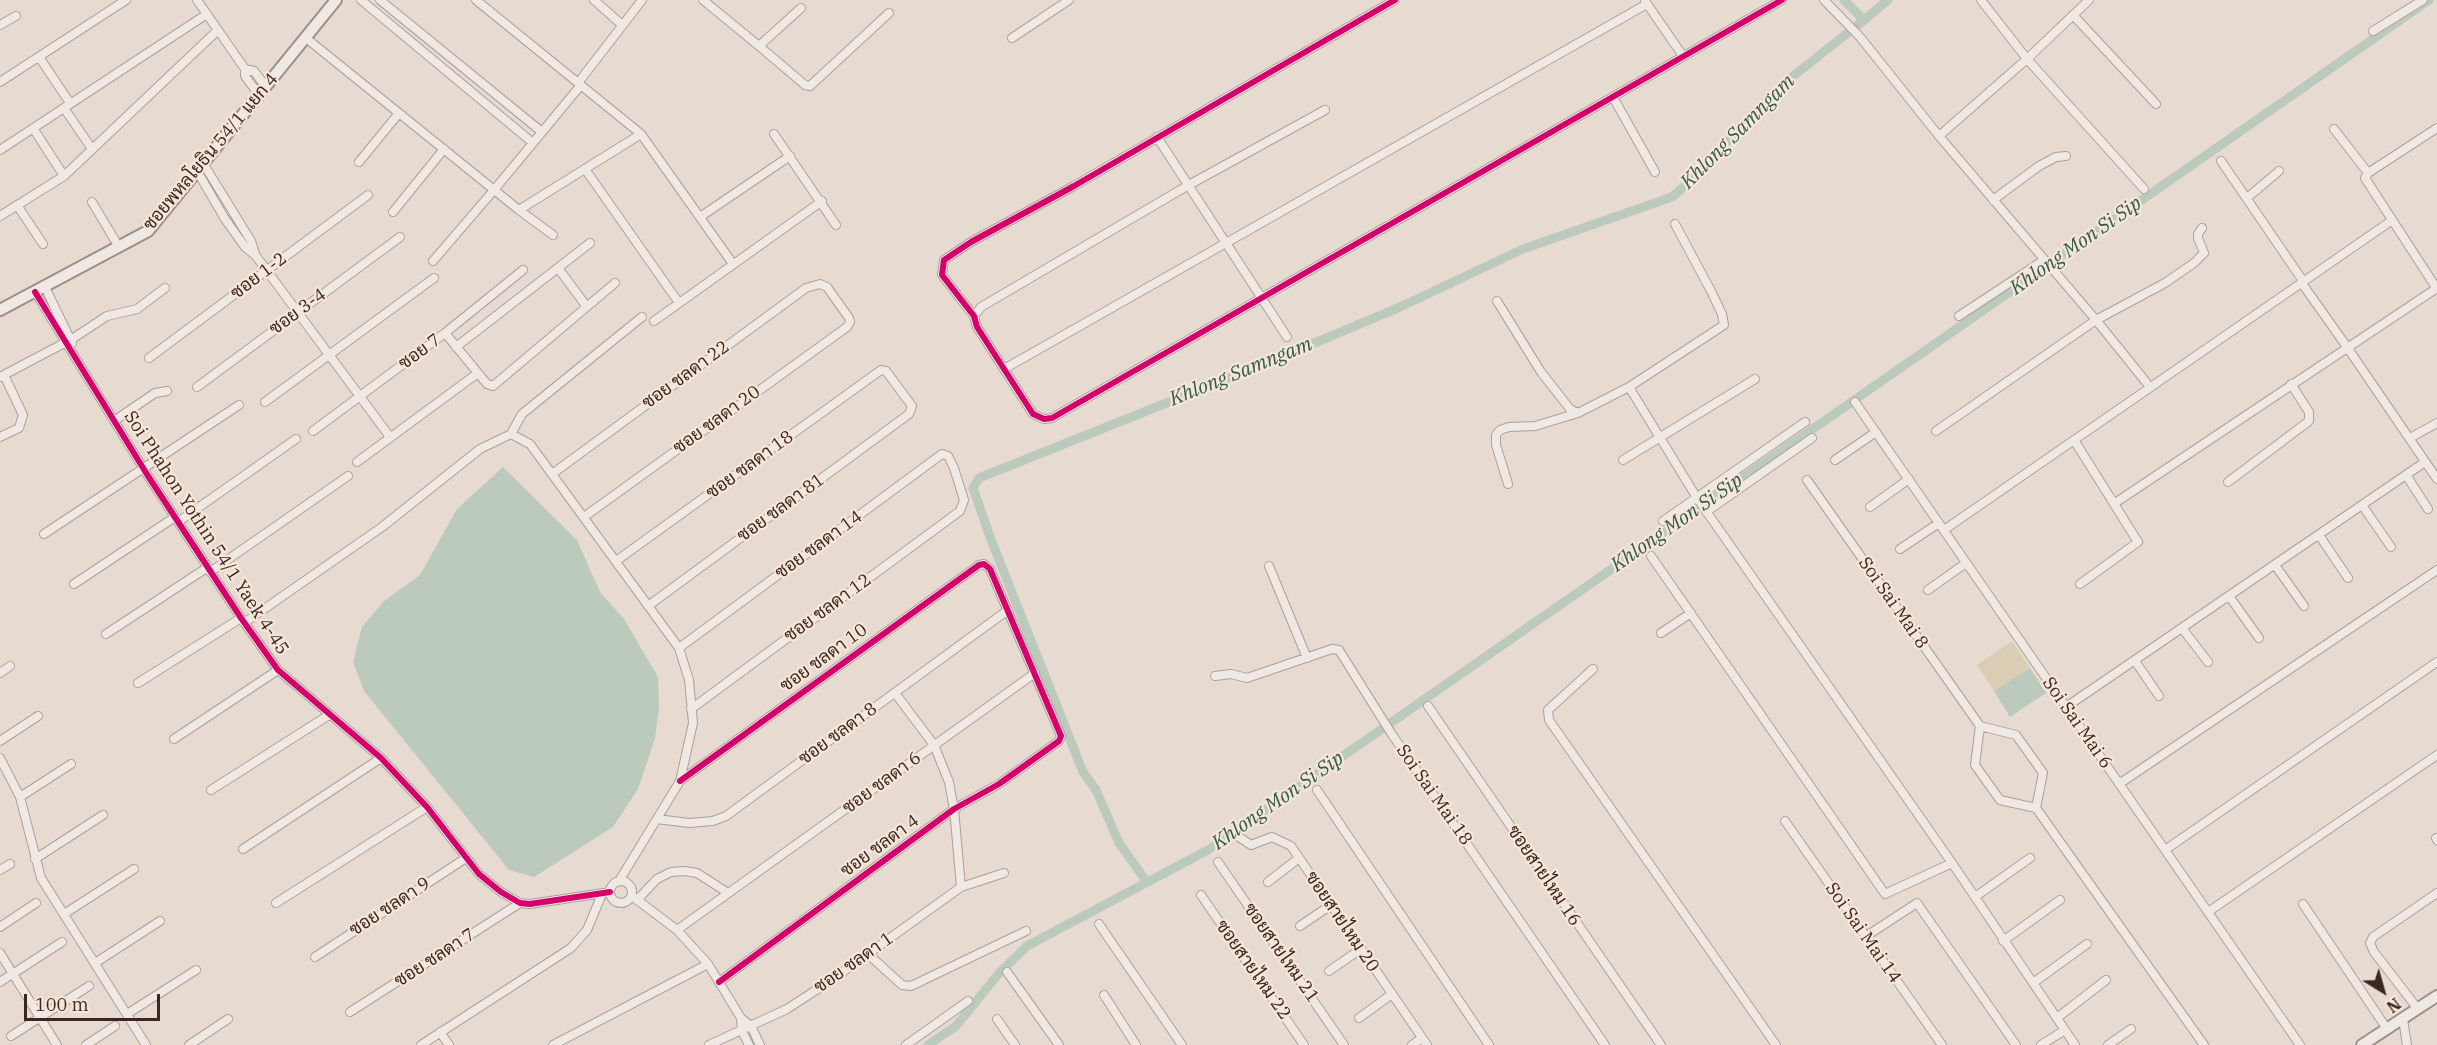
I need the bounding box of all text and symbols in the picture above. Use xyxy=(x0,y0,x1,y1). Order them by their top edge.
street label: ซอยพหลโยธิน 54/1 แยก 4 xyxy=(139,69,283,235)
water label: Khlong Samngam xyxy=(1676,70,1800,194)
water label: Khlong Mon Si Sip xyxy=(2006,192,2146,300)
street label: ซอย 1-2 xyxy=(227,248,291,304)
street label: ซอย 3-4 xyxy=(265,284,331,340)
street label: ซอย 7 xyxy=(395,329,445,375)
water label: Khlong Samngam xyxy=(1166,332,1316,412)
street label: ซอย ชลดา 22 xyxy=(638,336,734,414)
street label: ซอย ชลดา 20 xyxy=(669,381,765,459)
street label: Soi Phahon Yothin 54/1 Yaek 4-45 xyxy=(119,407,293,659)
street label: ซอย ชลดา 18 xyxy=(702,426,798,504)
street label: ซอย ชลดา 81 xyxy=(733,469,829,547)
water label: Khlong Mon Si Sip xyxy=(1607,469,1747,577)
street label: ซอย ชลดา 14 xyxy=(771,506,867,584)
street label: Soi Sai Mai 8 xyxy=(1853,553,1933,653)
street label: ซอย ชลดา 12 xyxy=(780,569,876,647)
street label: ซอย ชลดา 10 xyxy=(776,619,872,697)
street label: Soi Sai Mai 6 xyxy=(2037,673,2117,773)
street label: ซอย ชลดา 8 xyxy=(795,698,881,770)
street label: Soi Sai Mai 18 xyxy=(1391,741,1477,849)
street label: ซอย ชลดา 6 xyxy=(839,747,925,819)
water label: Khlong Mon Si Sip xyxy=(1208,747,1348,855)
street label: ซอย ชลดา 4 xyxy=(837,810,923,882)
street label: ซอยสายไหม 16 xyxy=(1502,822,1586,930)
street label: ซอยสายไหม 20 xyxy=(1300,868,1384,976)
street label: ซอย ชลดา 9 xyxy=(346,873,434,941)
street label: Soi Sai Mai 14 xyxy=(1820,879,1906,987)
street label: ซอยสายไหม 21 xyxy=(1239,899,1323,1007)
street label: ซอยสายไหม 22 xyxy=(1211,916,1295,1024)
street label: ซอย ชลดา 7 xyxy=(391,924,479,992)
street label: ซอย ชลดา 1 xyxy=(810,928,898,998)
north arrow xyxy=(2353,961,2413,1021)
scale bar xyxy=(27,982,164,1020)
text: 100 m xyxy=(35,993,89,1016)
text: N xyxy=(2383,994,2405,1017)

